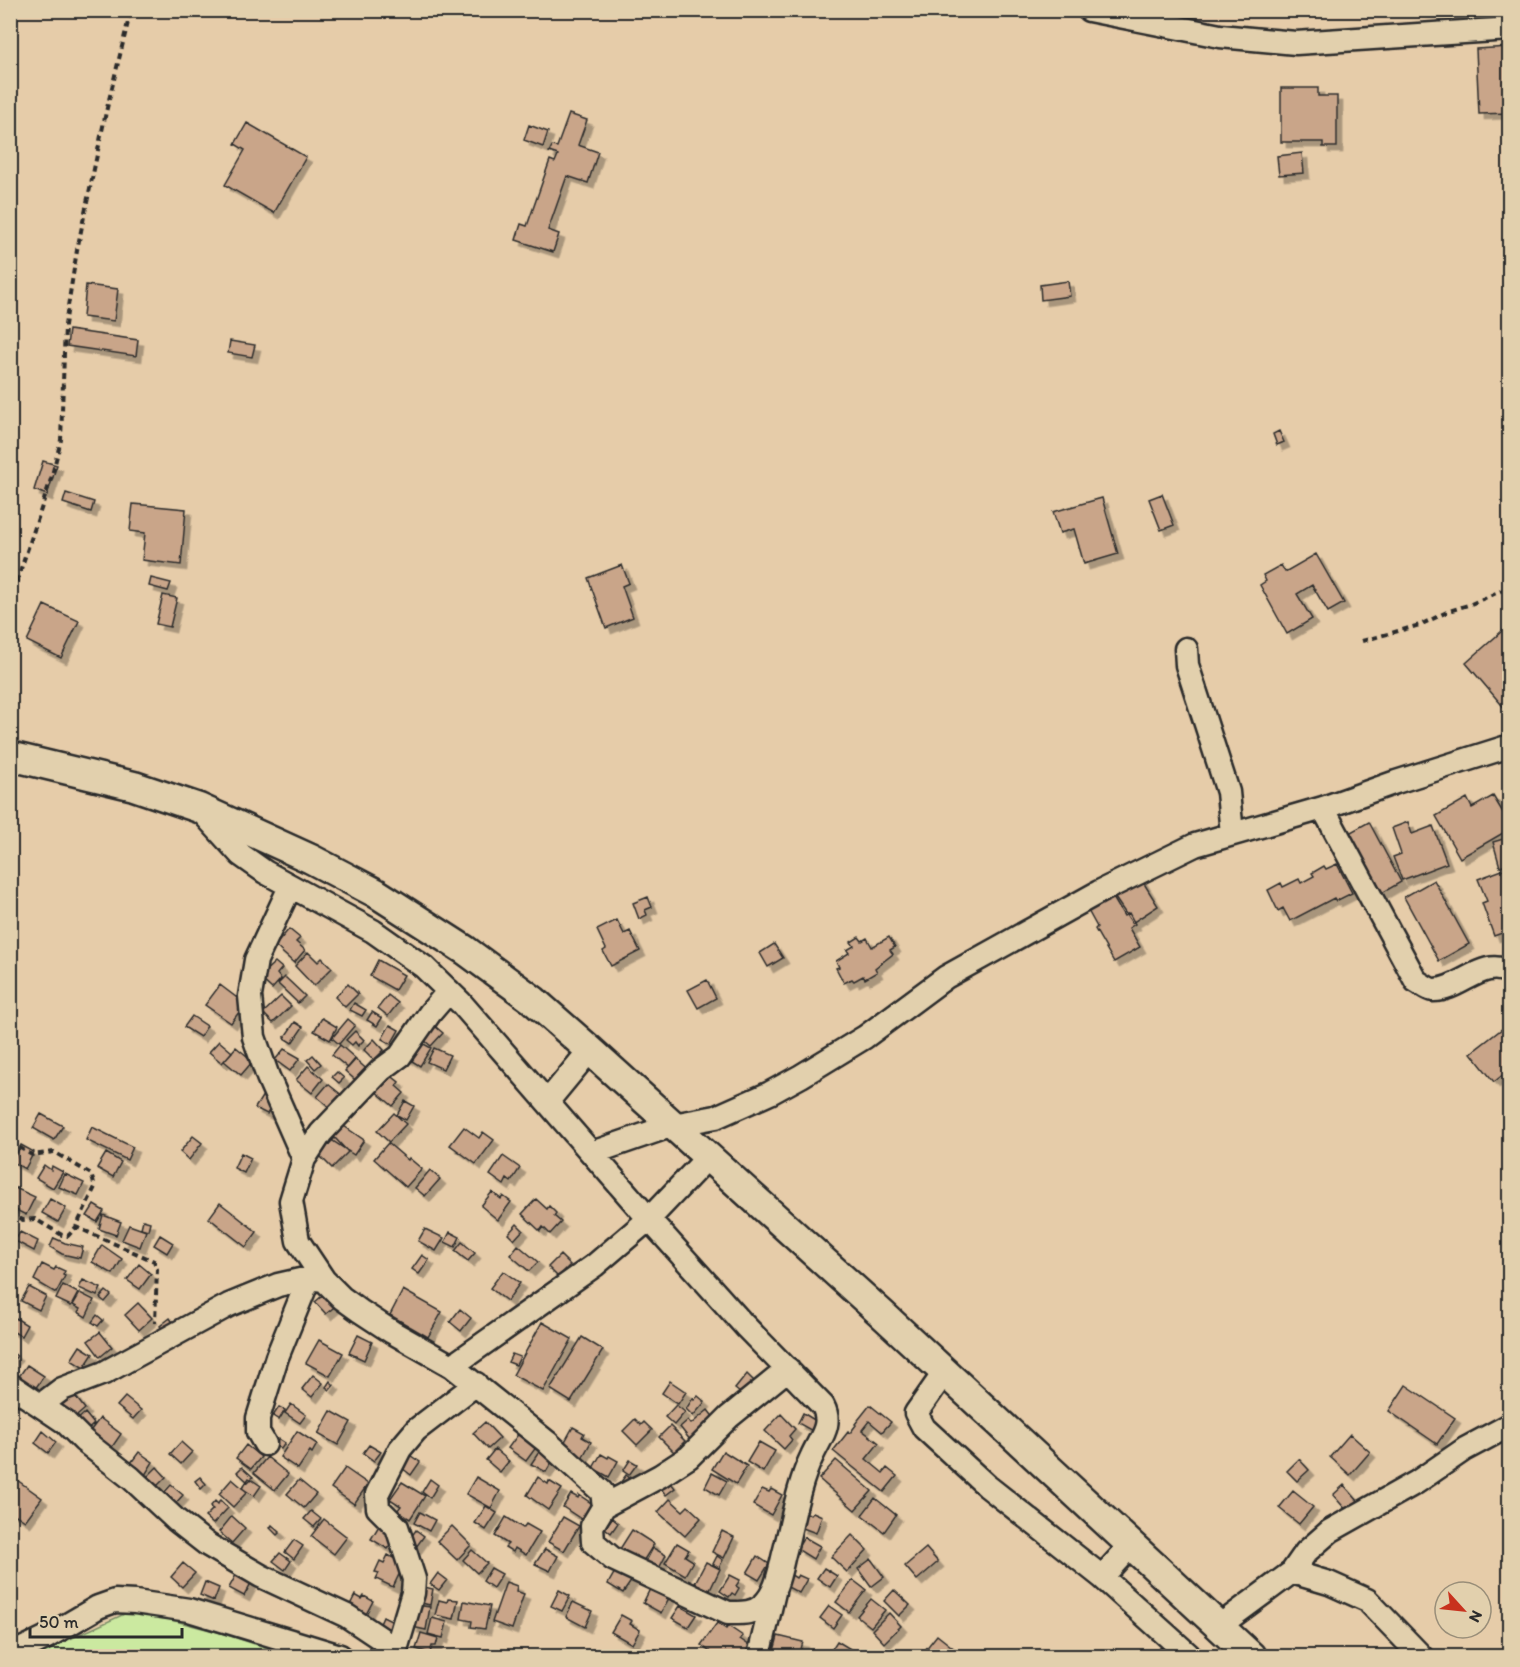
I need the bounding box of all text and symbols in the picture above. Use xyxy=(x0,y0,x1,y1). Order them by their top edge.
north arrow xyxy=(1433,1580,1493,1640)
scale bar xyxy=(30,1601,182,1639)
text: N xyxy=(1465,1607,1487,1626)
text: 50 m xyxy=(39,1611,79,1633)

